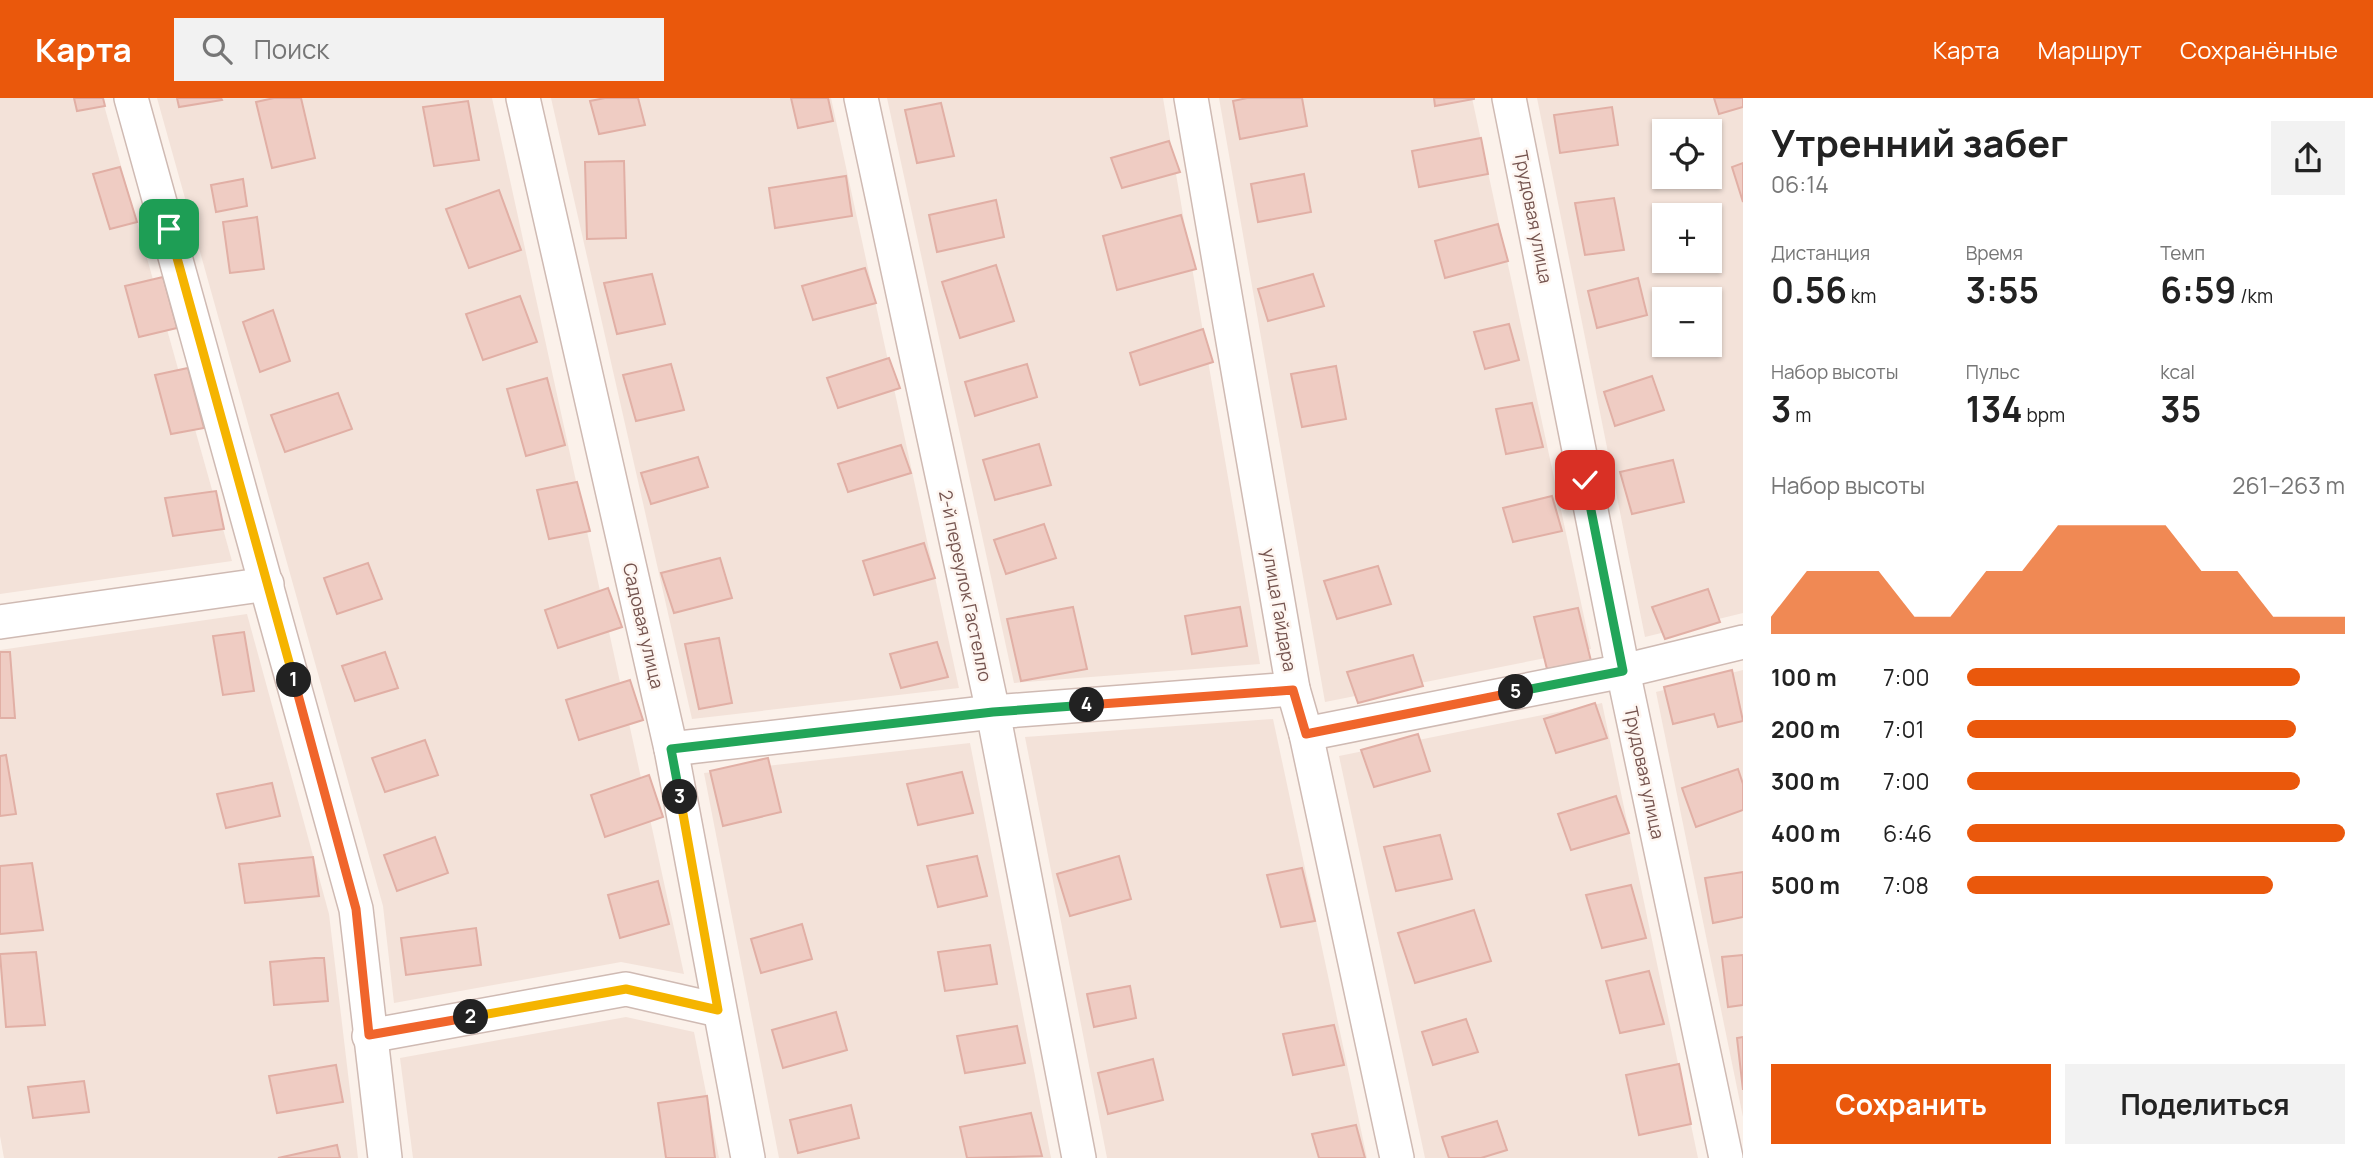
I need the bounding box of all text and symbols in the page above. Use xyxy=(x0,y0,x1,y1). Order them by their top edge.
search box xyxy=(174,18,664,81)
text: Карта xyxy=(35,27,132,72)
icon: search xyxy=(198,30,236,68)
text: Поиск xyxy=(254,31,329,67)
text: Карта xyxy=(1933,33,2000,66)
text: Маршрут xyxy=(2038,33,2142,66)
text: Сохранённые xyxy=(2180,33,2338,66)
text: Утренний забег xyxy=(1771,116,2068,168)
map controls xyxy=(1652,119,1722,357)
button: locate xyxy=(1652,119,1722,189)
button: share xyxy=(2271,121,2345,195)
street label: Трудовая улица xyxy=(1509,148,1559,285)
text: 06:14 xyxy=(1771,168,1829,200)
pin xyxy=(139,199,199,259)
button: + xyxy=(1652,203,1722,273)
icon: arrive xyxy=(150,210,188,248)
text: Дистанция xyxy=(1771,240,1870,266)
text: Время xyxy=(1966,240,2023,266)
text: Темп xyxy=(2160,240,2205,266)
text: 0.56 xyxy=(1771,266,1847,314)
text: 3:55 xyxy=(1966,266,2039,314)
text: 6:59 xyxy=(2160,266,2236,314)
text: km xyxy=(1847,283,1876,309)
text: /km xyxy=(2236,283,2273,309)
button: − xyxy=(1652,287,1722,357)
text: Набор высоты xyxy=(1771,359,1898,385)
text: Пульс xyxy=(1966,359,2020,385)
text: kcal xyxy=(2160,359,2195,385)
text: 3 xyxy=(1771,385,1791,433)
text: 134 xyxy=(1966,385,2023,433)
text: 35 xyxy=(2160,385,2201,433)
text: m xyxy=(1791,402,1811,428)
text: bpm xyxy=(2023,402,2065,428)
pin xyxy=(1555,450,1615,510)
icon: check xyxy=(1566,461,1604,499)
text: Набор высоты xyxy=(1771,469,1925,501)
text: 261–263 m xyxy=(2232,469,2345,501)
street label: 2-й переулок Гастелло xyxy=(934,488,998,684)
street label: улица Гайдара xyxy=(1257,546,1303,673)
street label: Садовая улица xyxy=(618,561,670,691)
text: 100 m xyxy=(1771,661,1837,693)
text: 7:00 xyxy=(1883,661,1929,693)
pin: 1 xyxy=(276,662,312,698)
text: 1 xyxy=(289,666,298,692)
pin: 5 xyxy=(1498,674,1534,710)
text: 5 xyxy=(1510,678,1521,704)
pin: 4 xyxy=(1070,688,1104,722)
text: 4 xyxy=(1081,691,1092,717)
street label: Трудовая улица xyxy=(1619,704,1671,841)
text: 200 m xyxy=(1771,713,1840,745)
text: 7:01 xyxy=(1883,713,1924,745)
text: 300 m xyxy=(1771,765,1840,797)
text: 7:00 xyxy=(1883,765,1929,797)
pin: 3 xyxy=(662,780,698,814)
text: 3 xyxy=(674,783,685,809)
text: 400 m xyxy=(1771,817,1841,849)
text: 6:46 xyxy=(1883,817,1932,849)
text: 500 m xyxy=(1771,869,1840,901)
text: 7:08 xyxy=(1883,869,1929,901)
pin: 2 xyxy=(454,1000,489,1034)
text: 2 xyxy=(465,1003,476,1029)
button: Сохранить xyxy=(1771,1064,2051,1144)
button: Поделиться xyxy=(2065,1064,2345,1144)

